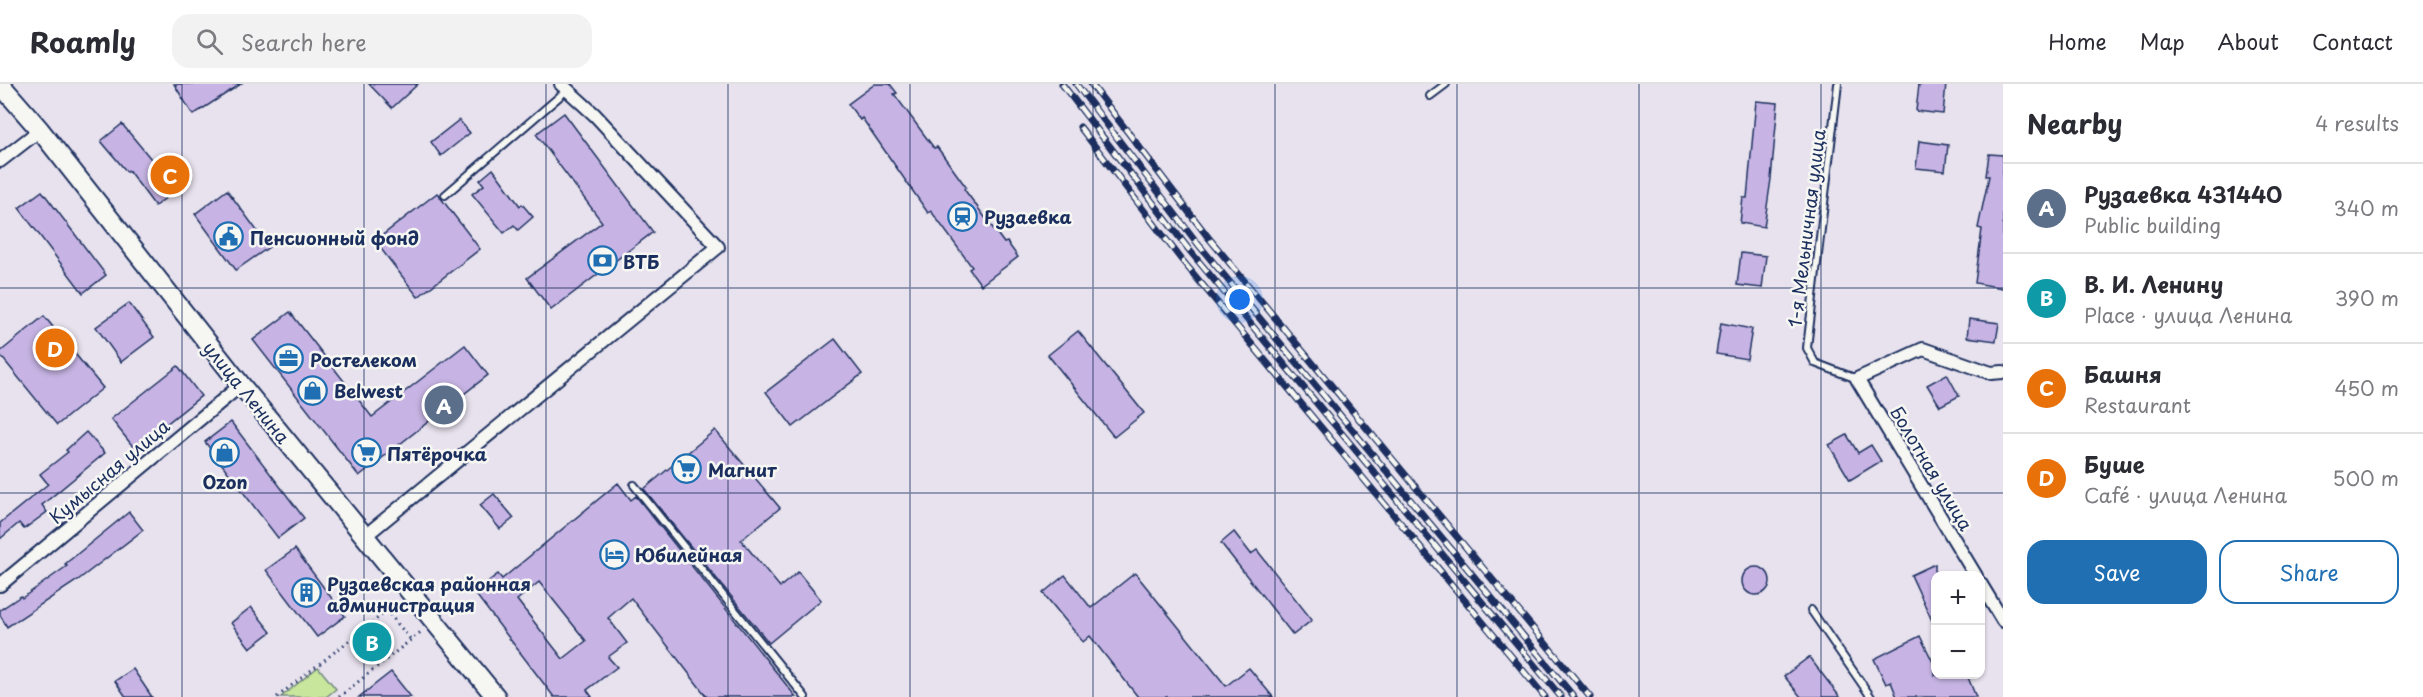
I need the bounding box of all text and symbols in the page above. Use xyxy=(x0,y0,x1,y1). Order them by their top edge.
search box xyxy=(172,14,592,68)
text: Roamly xyxy=(30,20,136,63)
icon: search xyxy=(193,25,226,58)
text: Search here xyxy=(241,25,367,58)
text: Home xyxy=(2048,25,2107,57)
text: Map xyxy=(2140,25,2185,57)
text: About xyxy=(2218,25,2279,57)
text: Contact xyxy=(2312,25,2393,57)
text: Nearby xyxy=(2027,104,2122,143)
text: 4 results xyxy=(2315,108,2399,138)
street label: 1-я Мельничная улица xyxy=(1780,127,1832,329)
pin: C xyxy=(150,152,190,197)
text: Рузаевка 431440 xyxy=(2084,177,2282,210)
text: A xyxy=(2039,193,2054,223)
text: 340 m xyxy=(2334,193,2399,223)
station icon: Рузаевка xyxy=(947,200,979,232)
place label: Рузаевка xyxy=(984,203,1072,230)
text: Public building xyxy=(2084,210,2221,240)
public building icon: Пенсионный фонд xyxy=(213,221,245,253)
place label: Пенсионный фонд xyxy=(250,224,419,251)
bank icon: ВТБ xyxy=(586,245,618,277)
place label: ВТБ xyxy=(623,248,659,275)
text: В. И. Ленину xyxy=(2084,267,2223,300)
text: B xyxy=(2040,283,2053,313)
text: 390 m xyxy=(2335,283,2399,313)
your location xyxy=(1225,285,1254,314)
text: Place · улица Ленина xyxy=(2084,300,2292,330)
pin: D xyxy=(36,326,74,370)
street label: улица Ленина xyxy=(197,335,297,450)
office icon: Ростелеком xyxy=(273,343,305,375)
place label: Ростелеком xyxy=(310,346,417,373)
text: Башня xyxy=(2084,357,2162,390)
text: C xyxy=(2039,373,2054,403)
text: 450 m xyxy=(2334,373,2399,403)
shop icon: Belwest xyxy=(297,374,329,406)
place label: Belwest xyxy=(334,377,404,404)
pin: A xyxy=(424,382,464,428)
text: Restaurant xyxy=(2084,390,2191,420)
street label: Болотная улица xyxy=(1884,401,1980,536)
street label: Кумысная улица xyxy=(43,412,176,530)
shop icon: Ozon xyxy=(209,436,241,468)
supermarket icon: Пятёрочка xyxy=(350,437,382,469)
place label: Пятёрочка xyxy=(387,440,488,467)
text: Буше xyxy=(2084,447,2145,480)
supermarket icon: Магнит xyxy=(671,453,703,485)
place label: Магнит xyxy=(708,456,777,483)
text: D xyxy=(2039,463,2054,493)
text: 500 m xyxy=(2332,463,2399,493)
place label: Ozon xyxy=(202,468,248,495)
text: Café · улица Ленина xyxy=(2084,480,2287,510)
hotel icon: Юбилейная xyxy=(598,538,630,570)
button: Save xyxy=(2027,540,2207,604)
button: Share xyxy=(2219,540,2399,604)
place label: Юбилейная xyxy=(635,541,743,568)
place label: Рузаевская районная администрация xyxy=(327,570,531,618)
map controls xyxy=(1931,571,1985,679)
button: + xyxy=(1931,571,1985,625)
building icon: Рузаевская районная администрация xyxy=(290,577,322,609)
pin: B xyxy=(352,620,392,664)
button: − xyxy=(1931,625,1985,679)

